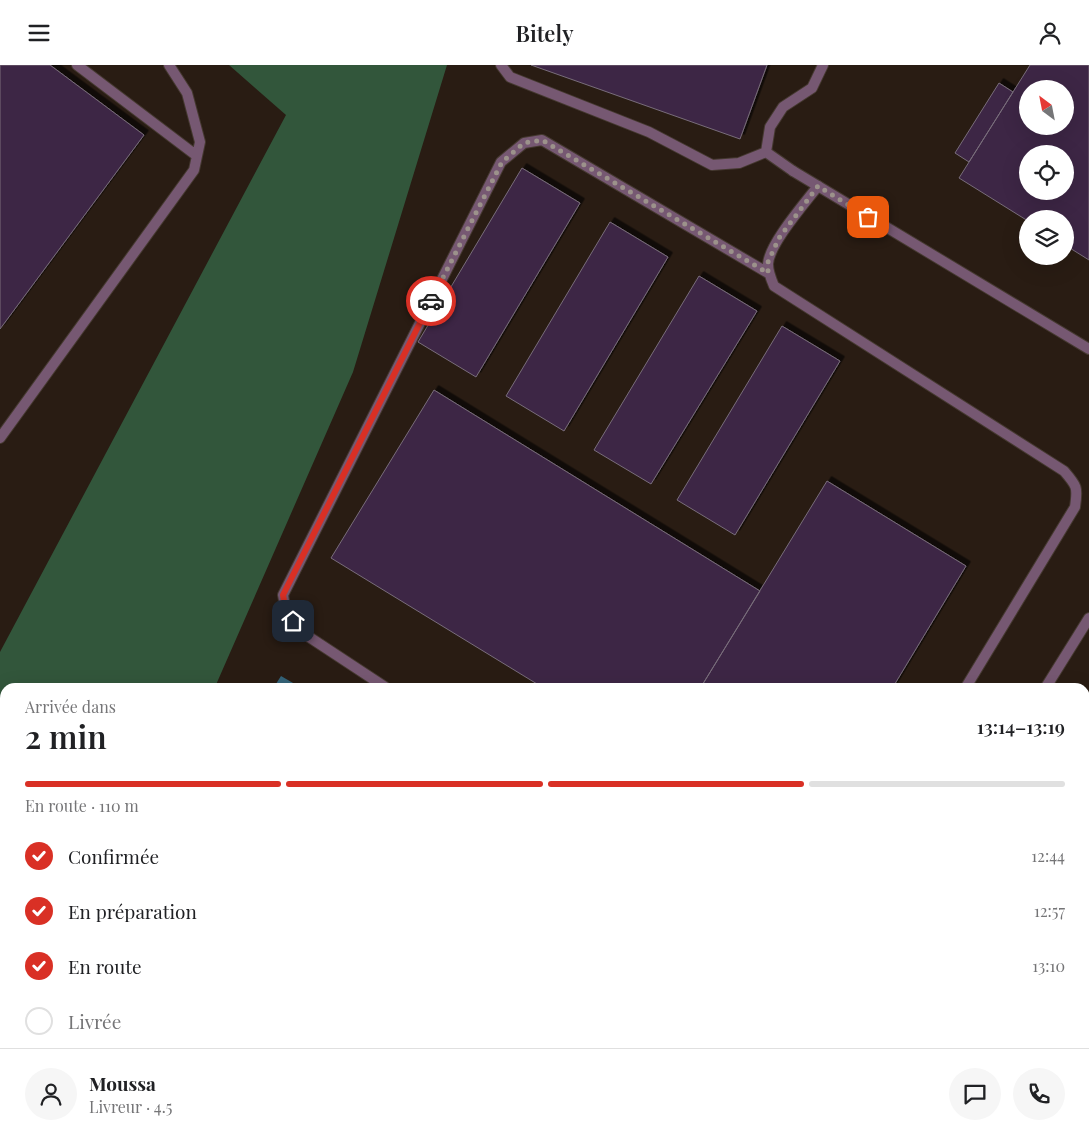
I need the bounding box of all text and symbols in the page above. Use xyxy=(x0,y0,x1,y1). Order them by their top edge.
text: Bitely xyxy=(516,18,573,48)
icon: menu xyxy=(25,19,53,47)
icon: person xyxy=(1036,19,1064,47)
north arrow xyxy=(1019,80,1074,135)
map controls xyxy=(1019,80,1074,265)
button: locate xyxy=(1019,145,1074,200)
pin xyxy=(847,196,889,238)
icon: bag xyxy=(854,203,882,231)
button: layers xyxy=(1019,210,1074,265)
courier xyxy=(406,276,456,326)
icon: car xyxy=(417,287,445,315)
pin xyxy=(272,600,314,642)
icon: home xyxy=(279,607,307,635)
text: Arrivée dans xyxy=(25,696,116,717)
text: 13:14–13:19 xyxy=(977,713,1065,739)
text: 2 min xyxy=(25,714,107,757)
text: En route · 110 m xyxy=(25,795,139,816)
icon: check xyxy=(25,842,53,870)
text: Confirmée xyxy=(68,843,159,869)
text: 12:44 xyxy=(1031,845,1065,866)
icon: check xyxy=(25,897,53,925)
text: En préparation xyxy=(68,898,197,924)
text: 12:57 xyxy=(1034,900,1065,921)
icon: check xyxy=(25,952,53,980)
text: En route xyxy=(68,953,142,979)
text: 13:10 xyxy=(1032,955,1065,976)
text: Livrée xyxy=(68,1008,121,1034)
button: person xyxy=(25,1068,77,1120)
button: chat xyxy=(949,1068,1001,1120)
button: phone xyxy=(1013,1068,1065,1120)
text: Moussa xyxy=(89,1070,156,1096)
text: Livreur · 4.5 xyxy=(89,1096,172,1117)

